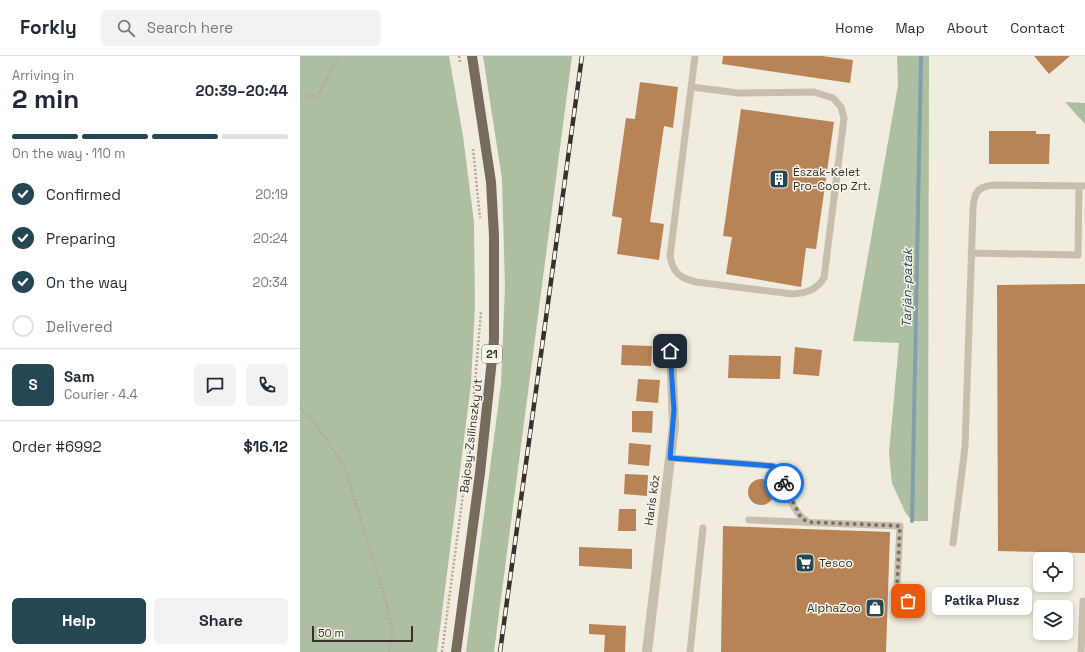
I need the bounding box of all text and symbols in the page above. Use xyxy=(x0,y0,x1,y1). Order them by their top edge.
search box xyxy=(101,10,381,46)
text: Forkly xyxy=(20,15,77,40)
icon: search xyxy=(115,17,137,39)
text: Search here xyxy=(147,18,233,37)
text: Home xyxy=(835,19,873,37)
text: Map xyxy=(895,19,925,37)
text: About xyxy=(947,19,988,37)
text: Contact xyxy=(1010,19,1065,37)
text: Arriving in xyxy=(12,67,74,84)
text: 20:39–20:44 xyxy=(196,81,288,100)
text: 2 min xyxy=(12,82,79,116)
text: On the way · 110 m xyxy=(12,145,125,162)
place label: Észak-Kelet Pro-Coop Zrt. xyxy=(793,164,871,194)
building icon: Észak-Kelet Pro-Coop Zrt. xyxy=(768,168,790,190)
icon: check xyxy=(12,183,34,205)
text: Confirmed xyxy=(46,185,121,204)
text: 20:19 xyxy=(255,186,288,203)
icon: check xyxy=(12,227,34,249)
text: Preparing xyxy=(46,229,116,248)
text: 20:24 xyxy=(253,230,288,247)
water label: Tarján-patak xyxy=(898,246,916,328)
icon: check xyxy=(12,271,34,293)
text: On the way xyxy=(46,273,127,292)
text: 20:34 xyxy=(253,274,288,291)
text: Delivered xyxy=(46,317,113,336)
pin xyxy=(653,334,687,368)
icon: home xyxy=(659,340,681,362)
road number: 21 xyxy=(482,345,502,363)
button: chat xyxy=(194,364,236,406)
button: phone xyxy=(246,364,288,406)
text: Sam xyxy=(64,367,95,386)
text: S xyxy=(28,375,38,394)
street label: Bajcsy-Zsilinszky út xyxy=(456,378,486,494)
text: Courier · 4.4 xyxy=(64,386,138,403)
text: Order #6992 xyxy=(12,437,101,456)
text: $16.12 xyxy=(244,437,288,456)
courier xyxy=(764,463,804,503)
icon: bike xyxy=(773,472,795,494)
street label: Haris köz xyxy=(641,474,663,526)
supermarket icon: Tesco xyxy=(794,552,816,574)
map controls xyxy=(1033,552,1073,640)
button: locate xyxy=(1033,552,1073,592)
place label: Tesco xyxy=(819,555,853,571)
pin xyxy=(891,584,925,618)
callout: Patika Plusz xyxy=(932,587,1032,615)
icon: bag xyxy=(897,590,919,612)
text: Patika Plusz xyxy=(944,592,1020,609)
shop icon: AlphaZoo xyxy=(864,597,886,619)
button: Help xyxy=(12,598,146,644)
button: Share xyxy=(154,598,288,644)
place label: AlphaZoo xyxy=(807,600,861,616)
button: layers xyxy=(1033,600,1073,640)
scale bar xyxy=(312,624,413,643)
text: 50 m xyxy=(318,626,344,640)

